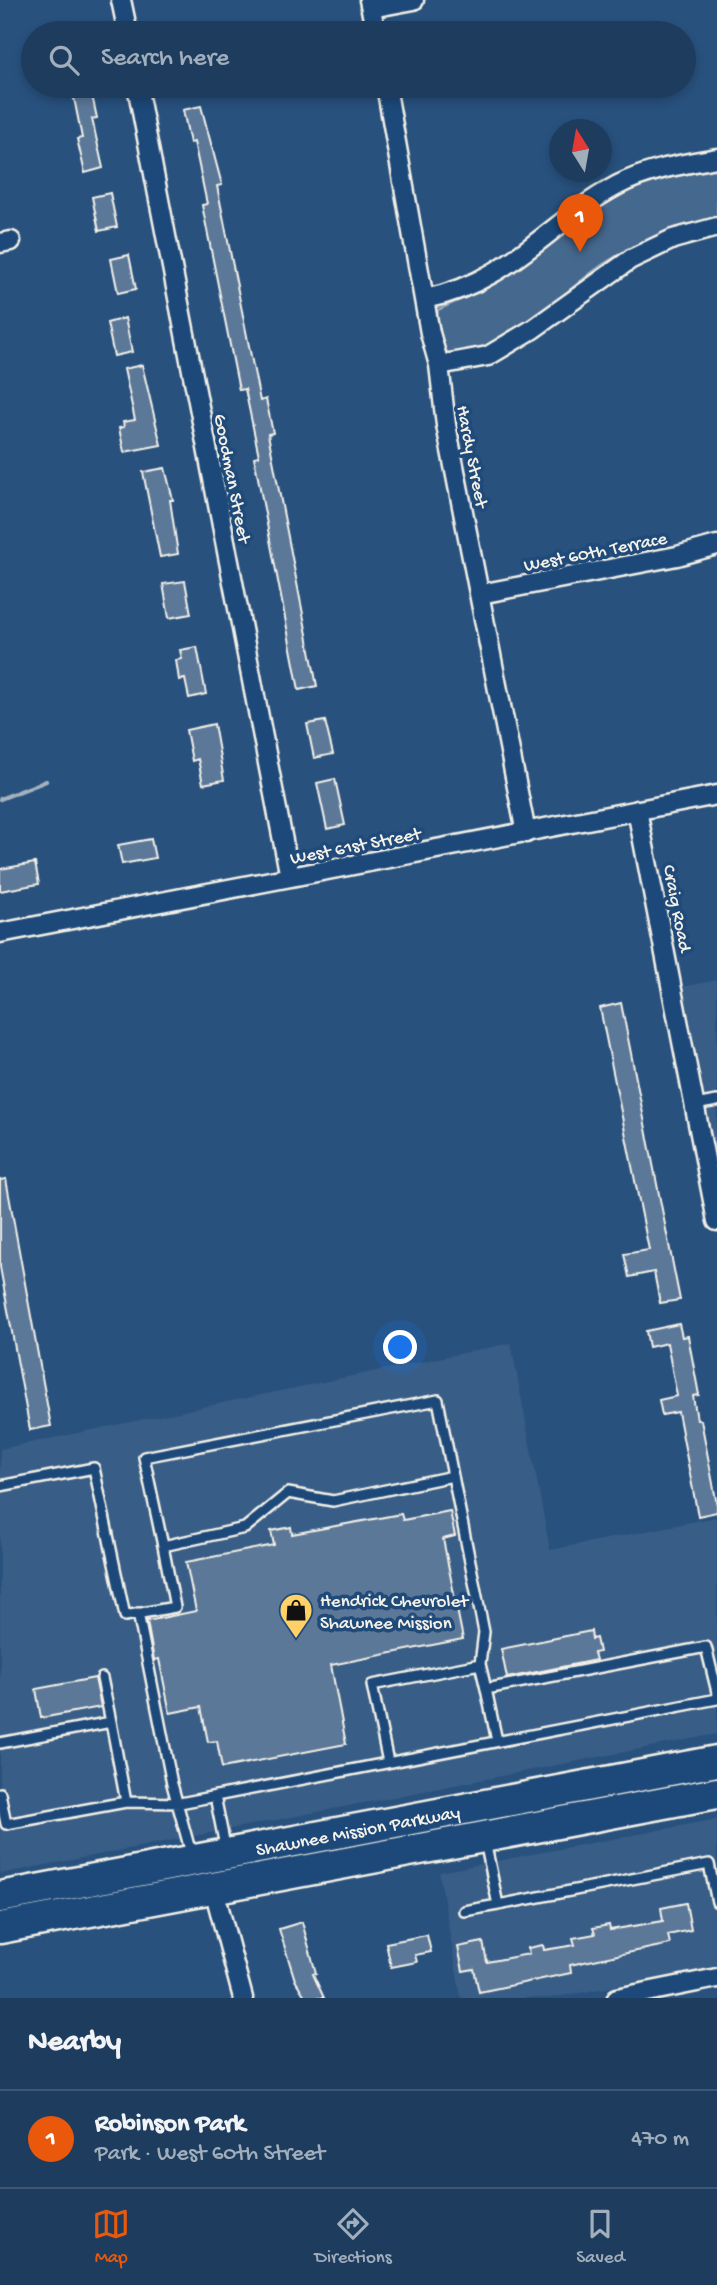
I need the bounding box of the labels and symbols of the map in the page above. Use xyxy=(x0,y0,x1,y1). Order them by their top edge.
north arrow xyxy=(549,119,612,182)
pin: 1 xyxy=(557,194,603,252)
street label: Hardy Street xyxy=(449,404,492,512)
street label: Goodman Street xyxy=(207,412,255,547)
street label: West 60th Terrace xyxy=(522,528,669,579)
street label: West 61st Street xyxy=(288,823,425,871)
street label: Craig Road xyxy=(656,863,696,956)
your location xyxy=(383,1330,417,1364)
shop icon: Hendrick Chevrolet Shawnee Mission xyxy=(277,1591,315,1640)
place label: Hendrick Chevrolet Shawnee Mission xyxy=(320,1591,470,1636)
street label: Shawnee Mission Parkway xyxy=(254,1802,463,1863)

